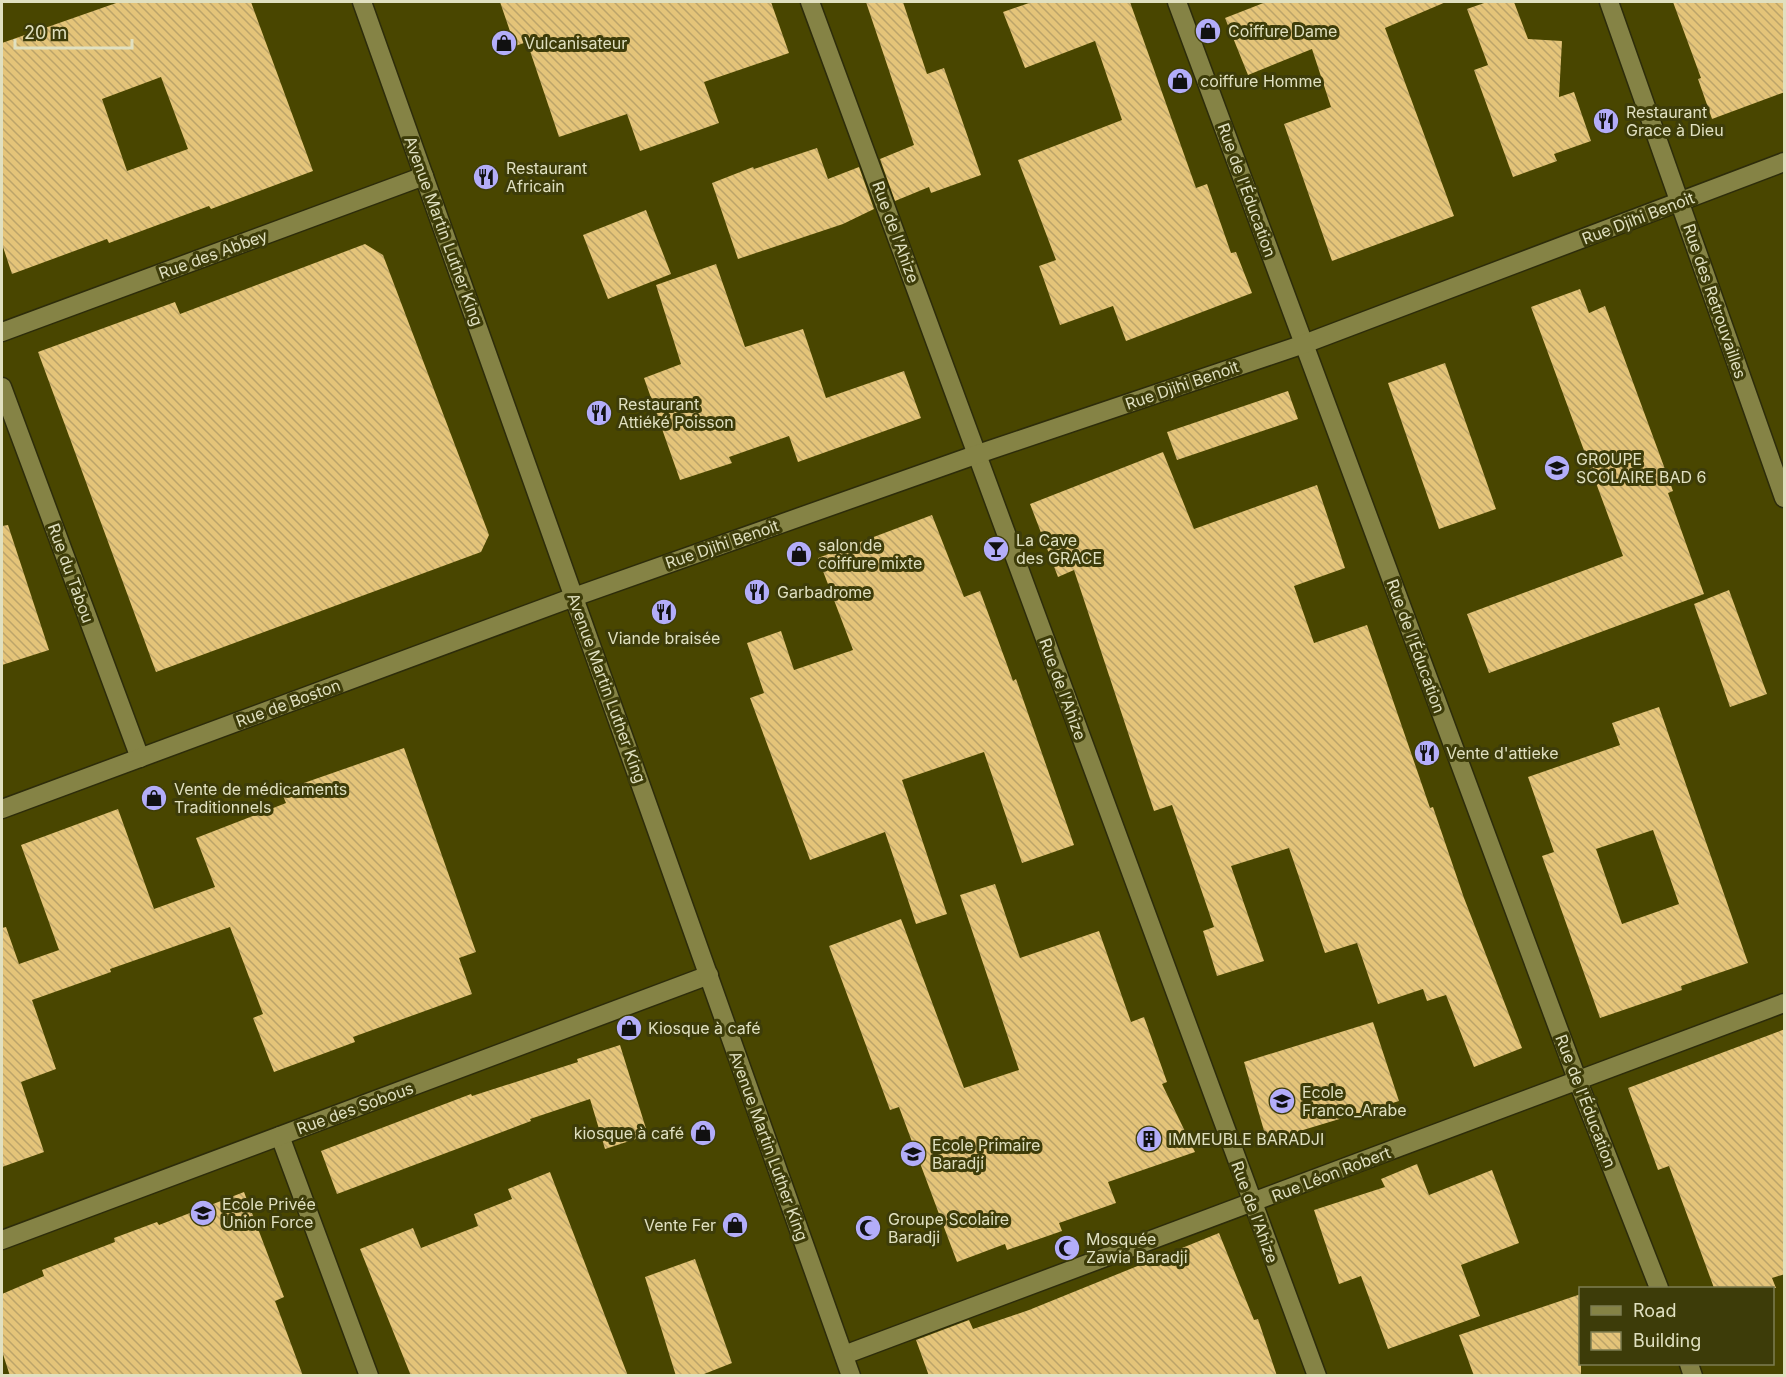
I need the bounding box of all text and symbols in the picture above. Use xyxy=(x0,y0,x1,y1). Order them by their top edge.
scale bar xyxy=(15,12,132,50)
shop icon: Coiffure Dame xyxy=(1193,16,1223,46)
place label: Coiffure Dame xyxy=(1228,21,1337,41)
text: 20 m xyxy=(24,22,67,43)
shop icon: Vulcanisateur xyxy=(489,28,519,58)
place label: Vulcanisateur xyxy=(524,33,627,53)
shop icon: coiffure Homme xyxy=(1165,66,1195,96)
place label: coiffure Homme xyxy=(1200,71,1322,91)
place label: Restaurant Grace à Dieu xyxy=(1626,102,1724,140)
restaurant icon: Restaurant Grace à Dieu xyxy=(1591,106,1621,136)
street label: Rue de l'Éducation xyxy=(1213,120,1281,260)
street label: Avenue Martin Luther King xyxy=(400,133,488,329)
place label: Restaurant Africain xyxy=(506,158,587,196)
restaurant icon: Restaurant Africain xyxy=(471,162,501,192)
street label: Rue de l'Ahize xyxy=(868,178,924,286)
street label: Rue Djihi Benoit xyxy=(1579,187,1697,249)
street label: Rue des Retrouvailles xyxy=(1679,221,1751,381)
street label: Rue des Abbey xyxy=(156,225,270,283)
street label: Rue Djihi Benoit xyxy=(1123,356,1241,414)
place label: Restaurant Attiéké Poisson xyxy=(618,394,734,432)
restaurant icon: Restaurant Attiéké Poisson xyxy=(584,398,614,428)
place label: GROUPE SCOLAIRE BAD 6 xyxy=(1576,449,1706,487)
school or university icon: GROUPE SCOLAIRE BAD 6 xyxy=(1542,453,1572,483)
street label: Rue Djihi Benoit xyxy=(663,515,781,573)
street label: Rue du Tabou xyxy=(44,521,98,625)
place label: La Cave des GRACE xyxy=(1016,530,1102,568)
bar icon: La Cave des GRACE xyxy=(981,534,1011,564)
place label: salon de coiffure mixte xyxy=(818,535,922,573)
shop icon: salon de coiffure mixte xyxy=(784,539,814,569)
street label: Rue de l'Éducation xyxy=(1382,576,1450,716)
restaurant icon: Garbadrome xyxy=(742,577,772,607)
place label: Garbadrome xyxy=(777,582,872,602)
street label: Avenue Martin Luther King xyxy=(563,590,651,786)
restaurant icon: Viande braisée xyxy=(649,597,679,627)
place label: Viande braisée xyxy=(608,628,720,648)
street label: Rue de l'Ahize xyxy=(1035,635,1091,743)
street label: Rue de Boston xyxy=(233,675,343,731)
restaurant icon: Vente d'attieke xyxy=(1412,738,1442,768)
place label: Vente d'attieke xyxy=(1446,743,1559,763)
place label: Vente de médicaments Traditionnels xyxy=(174,779,347,817)
shop icon: Vente de médicaments Traditionnels xyxy=(139,783,169,813)
shop icon: Kiosque à café xyxy=(614,1013,644,1043)
place label: Kiosque à café xyxy=(648,1018,761,1038)
street label: Rue de l'Éducation xyxy=(1551,1032,1621,1170)
street label: Avenue Martin Luther King xyxy=(725,1048,813,1244)
street label: Rue des Sobous xyxy=(294,1078,416,1138)
place label: Ecole Franco_Arabe xyxy=(1302,1082,1407,1120)
school or university icon: Ecole Franco_Arabe xyxy=(1267,1086,1297,1116)
shop icon: kiosque à café xyxy=(688,1118,718,1148)
place label: kiosque à café xyxy=(574,1123,684,1143)
building icon: IMMEUBLE BARADJI xyxy=(1134,1124,1164,1154)
place label: IMMEUBLE BARADJI xyxy=(1168,1129,1324,1149)
place label: Ecole Primaire Baradji xyxy=(932,1135,1040,1173)
school or university icon: Ecole Primaire Baradji xyxy=(898,1139,928,1169)
street label: Rue Léon Robert xyxy=(1269,1142,1393,1206)
street label: Rue de l'Ahize xyxy=(1227,1158,1283,1266)
place label: Ecole Privée Union Force xyxy=(222,1194,316,1232)
school or university icon: Ecole Privée Union Force xyxy=(188,1198,218,1228)
place label: Groupe Scolaire Baradji xyxy=(888,1209,1009,1247)
shop icon: Vente Fer xyxy=(720,1210,750,1240)
mosque icon: Groupe Scolaire Baradji xyxy=(853,1213,883,1243)
place label: Vente Fer xyxy=(644,1215,716,1235)
place label: Mosquée Zawia Baradji xyxy=(1086,1229,1188,1267)
mosque icon: Mosquée Zawia Baradji xyxy=(1052,1233,1082,1263)
legend xyxy=(1579,1287,1774,1365)
text: Road xyxy=(1633,1300,1676,1321)
text: Building xyxy=(1633,1330,1701,1351)

